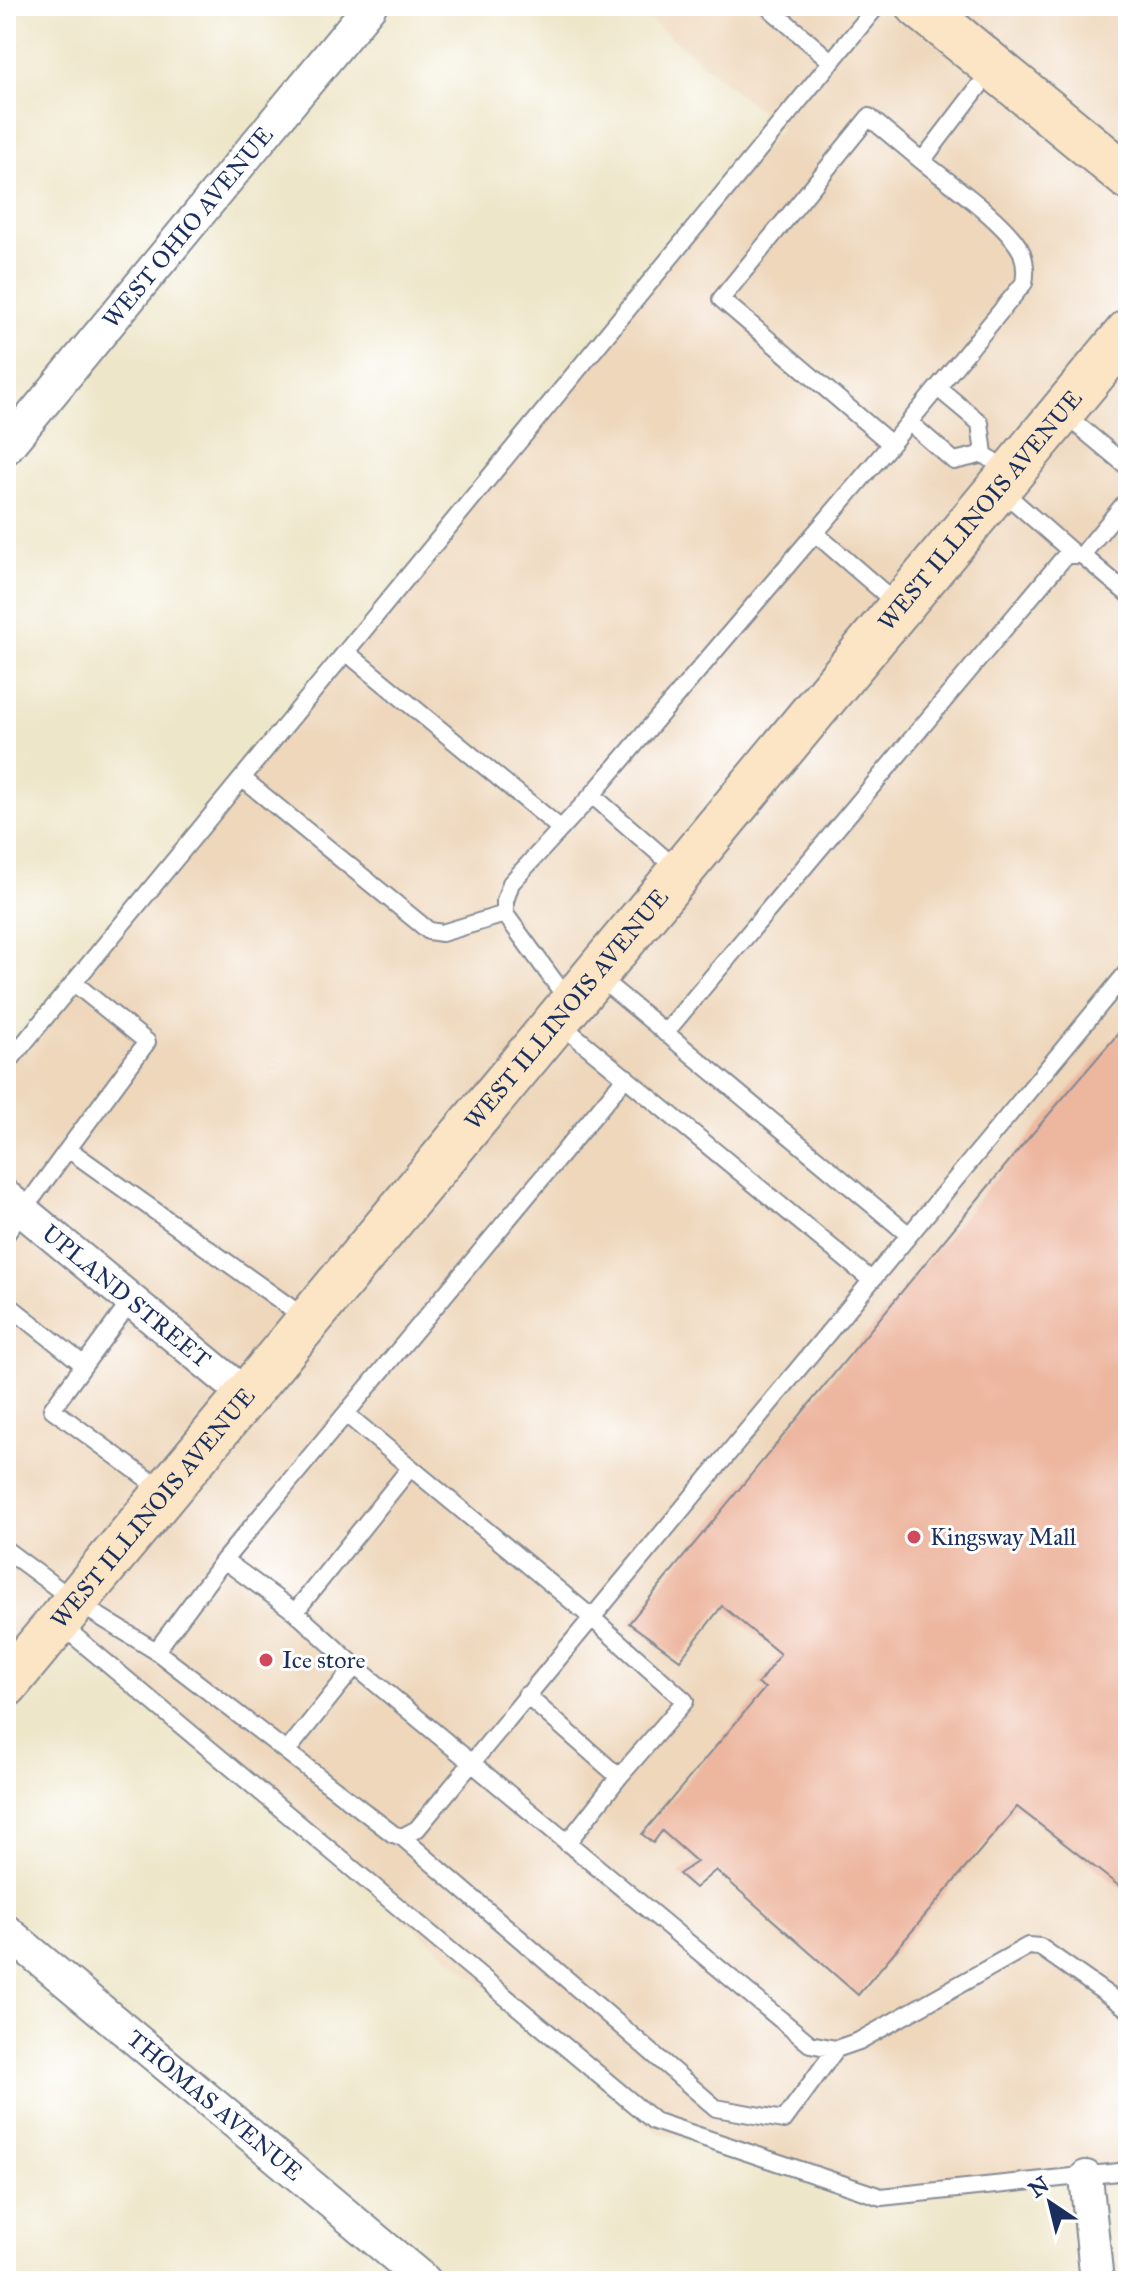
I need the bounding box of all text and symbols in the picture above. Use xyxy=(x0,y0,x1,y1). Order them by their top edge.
street label: WEST OHIO AVENUE xyxy=(96,120,280,334)
street label: WEST ILLINOIS AVENUE xyxy=(872,384,1089,637)
street label: WEST ILLINOIS AVENUE xyxy=(458,883,675,1136)
street label: UPLAND STREET xyxy=(36,1218,217,1375)
street label: WEST ILLINOIS AVENUE xyxy=(44,1381,261,1634)
place label: Kingsway Mall xyxy=(930,1522,1077,1552)
marker: Kingsway Mall xyxy=(905,1528,923,1546)
place label: Ice store xyxy=(282,1645,365,1675)
marker: Ice store xyxy=(257,1651,275,1669)
street label: THOMAS AVENUE xyxy=(121,2023,309,2187)
north arrow xyxy=(1010,2163,1090,2243)
text: N xyxy=(1023,2170,1054,2203)

